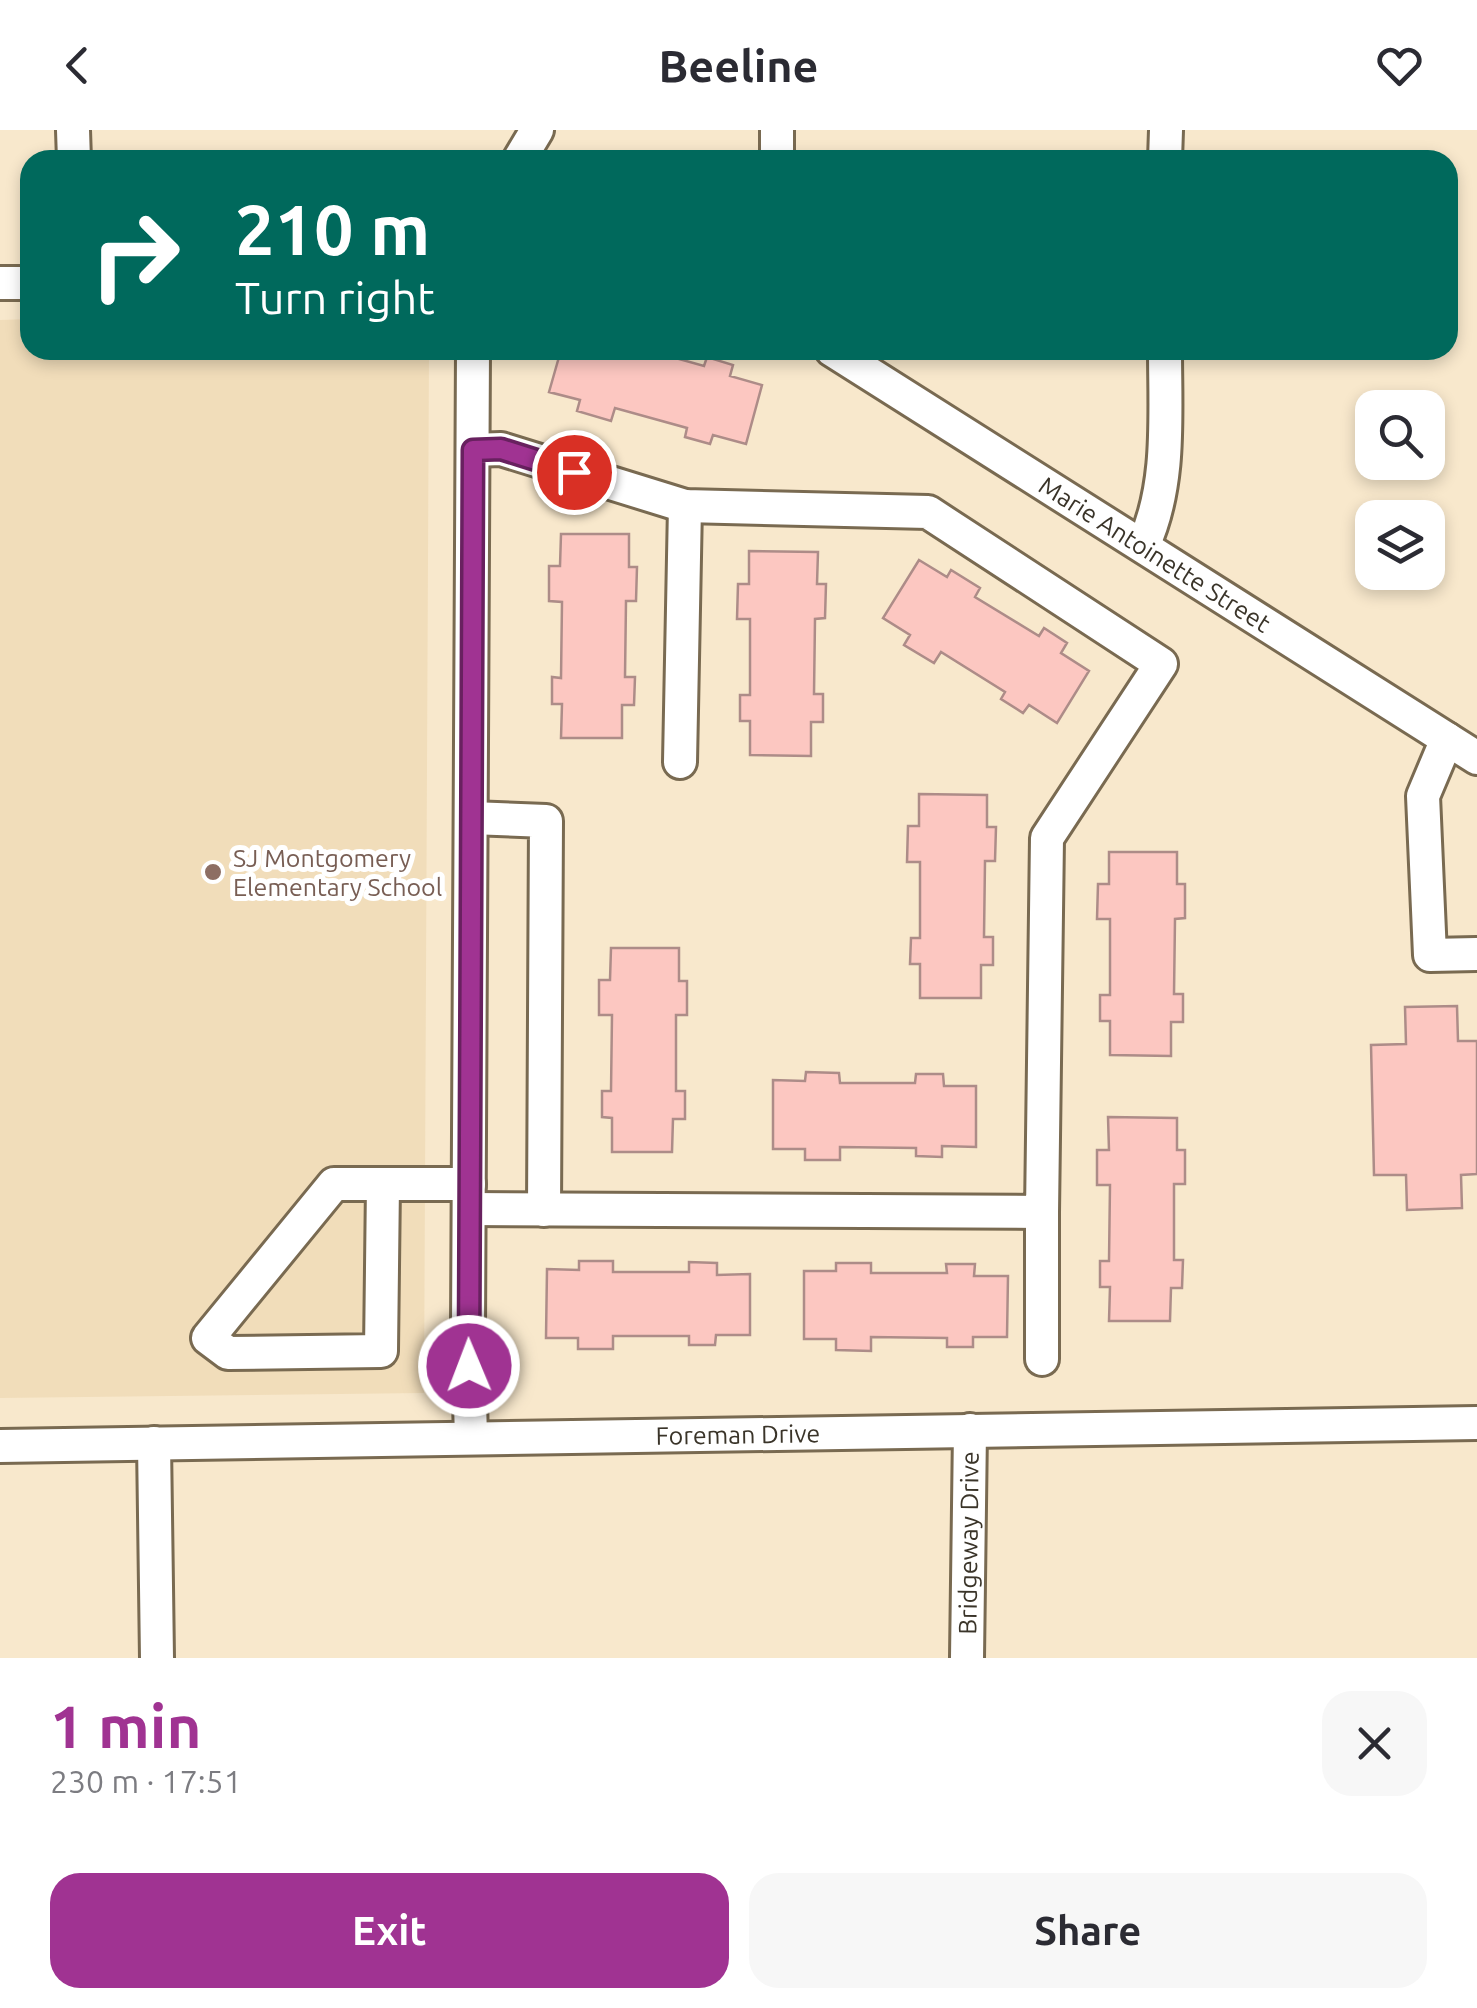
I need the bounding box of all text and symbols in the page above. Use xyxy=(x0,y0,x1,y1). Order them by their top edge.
icon: back xyxy=(50,38,105,93)
icon: heart xyxy=(1372,38,1427,93)
text: Beeline xyxy=(658,40,819,91)
icon: right xyxy=(70,190,200,320)
text: 210 m xyxy=(235,190,430,268)
text: Turn right xyxy=(235,272,435,323)
map controls xyxy=(1355,390,1445,590)
button: search xyxy=(1355,390,1445,480)
pin xyxy=(532,430,617,515)
icon: arrive xyxy=(547,445,602,500)
street label: Marie Antoinette Street xyxy=(1034,471,1276,638)
button: layers xyxy=(1355,500,1445,590)
place label: SJ Montgomery Elementary School xyxy=(233,844,442,901)
marker: SJ Montgomery Elementary School xyxy=(202,861,224,883)
position arrow xyxy=(417,1314,521,1418)
street label: Foreman Drive xyxy=(655,1419,820,1450)
street label: Bridgeway Drive xyxy=(953,1451,984,1635)
button: close xyxy=(1322,1691,1427,1796)
text: 1 min xyxy=(50,1692,202,1759)
text: 230 m · 17:51 xyxy=(50,1763,242,1799)
button: Exit xyxy=(50,1873,729,1988)
button: Share xyxy=(749,1873,1427,1988)

